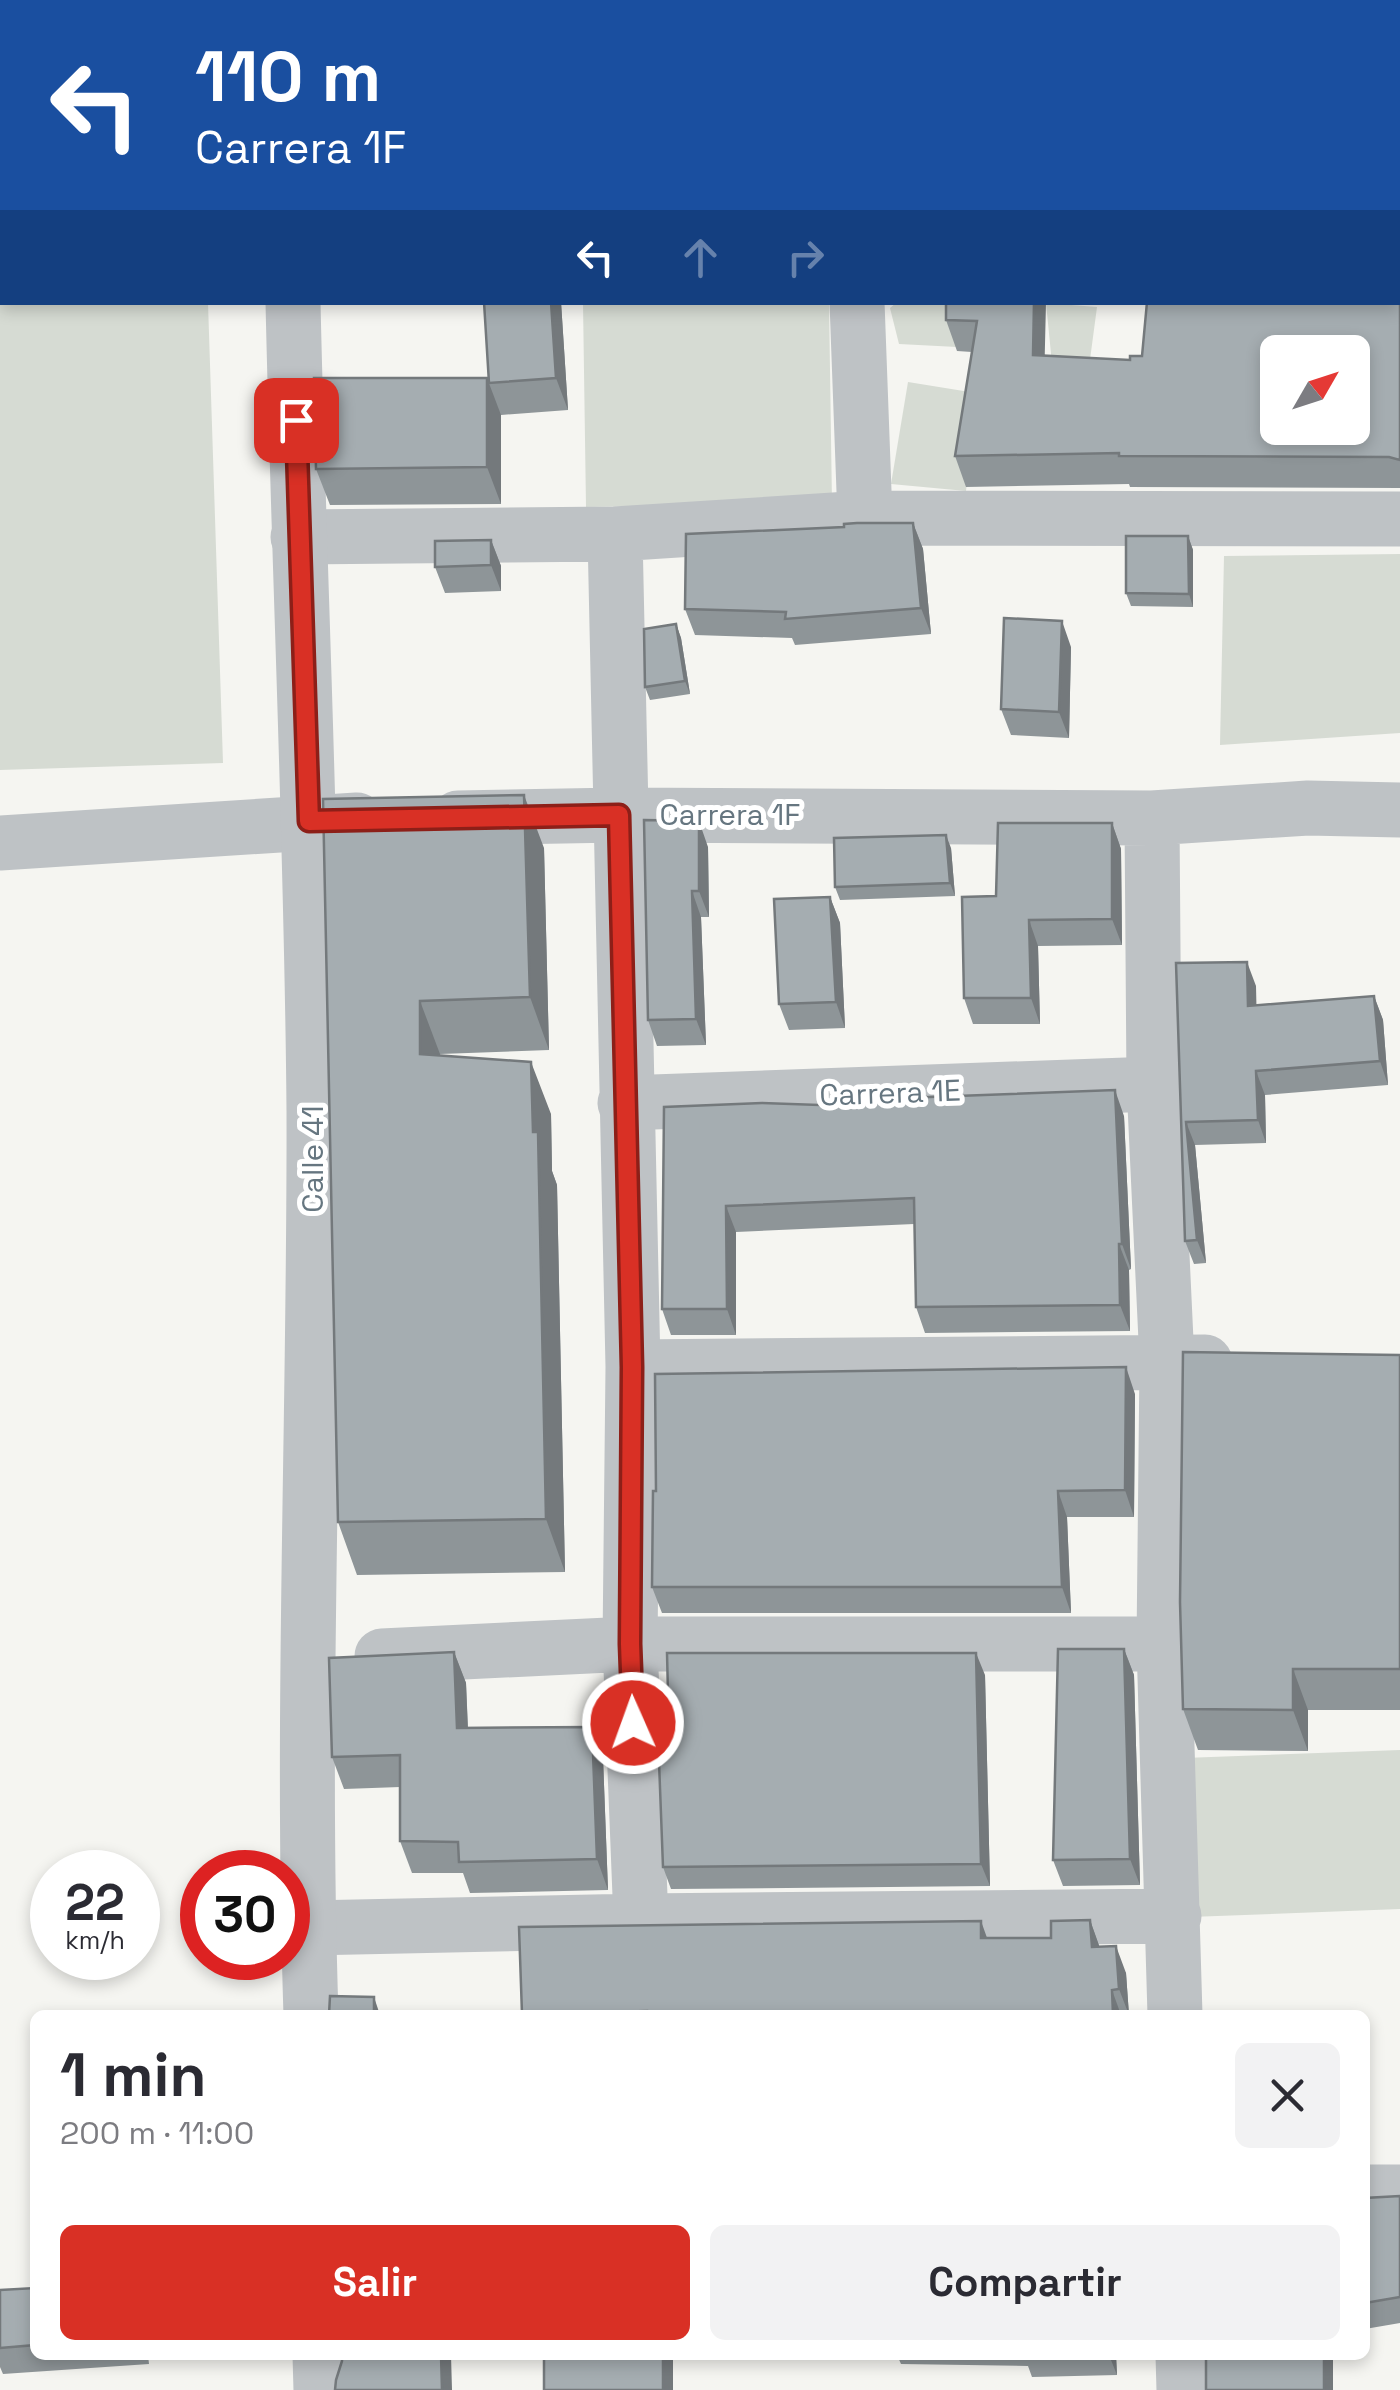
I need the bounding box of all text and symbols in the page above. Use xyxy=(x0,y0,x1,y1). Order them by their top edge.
text: 110 m xyxy=(195,32,381,121)
icon: left xyxy=(30,40,160,170)
text: Carrera 1F xyxy=(195,119,406,176)
icon: left xyxy=(568,230,623,285)
icon: ahead xyxy=(673,230,728,285)
icon: right xyxy=(778,230,833,285)
north arrow xyxy=(1260,335,1370,445)
map controls xyxy=(1260,335,1370,445)
pin xyxy=(254,378,339,463)
icon: arrive xyxy=(269,393,324,448)
street label: Carrera 1F xyxy=(660,795,800,834)
street label: Carrera 1E xyxy=(819,1071,961,1114)
street label: Calle 41 xyxy=(293,1105,332,1213)
position arrow xyxy=(581,1671,685,1775)
speed limit sign: 30 xyxy=(180,1850,310,1980)
text: 22 xyxy=(65,1871,125,1935)
text: km/h xyxy=(65,1924,125,1956)
text: 1 min xyxy=(60,2037,207,2114)
button: close xyxy=(1235,2043,1340,2148)
text: 200 m · 11:00 xyxy=(60,2113,254,2153)
button: Salir xyxy=(60,2225,690,2340)
button: Compartir xyxy=(710,2225,1340,2340)

